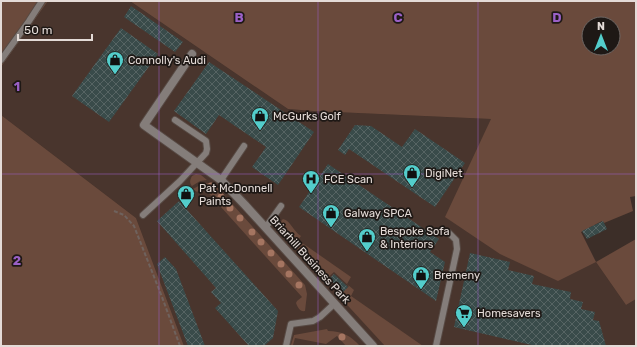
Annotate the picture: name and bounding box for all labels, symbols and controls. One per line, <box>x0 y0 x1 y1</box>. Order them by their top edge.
text: B <box>234 10 244 25</box>
text: C <box>393 10 403 25</box>
text: D <box>552 10 562 25</box>
scale bar <box>18 16 92 42</box>
north arrow <box>581 16 621 56</box>
text: N <box>597 20 605 33</box>
text: 50 m <box>24 23 52 37</box>
shop icon: Connolly's Audi <box>105 50 125 75</box>
place label: Connolly's Audi <box>128 54 206 67</box>
text: 1 <box>14 79 20 94</box>
shop icon: McGurks Golf <box>250 106 270 131</box>
place label: McGurks Golf <box>273 110 341 123</box>
shop icon: DigiNet <box>402 163 422 188</box>
place label: DigiNet <box>425 167 463 180</box>
hospital icon: FCE Scan <box>301 169 321 194</box>
place label: FCE Scan <box>324 173 373 186</box>
place label: Pat McDonnell Paints <box>199 182 273 208</box>
shop icon: Pat McDonnell Paints <box>176 184 196 209</box>
shop icon: Galway SPCA <box>321 203 341 228</box>
place label: Galway SPCA <box>344 207 412 220</box>
street label: Briarhill Business Park <box>267 213 353 307</box>
place label: Bespoke Sofa & Interiors <box>380 225 450 251</box>
shop icon: Bespoke Sofa & Interiors <box>357 227 377 252</box>
text: 2 <box>13 253 21 268</box>
shop icon: Bremeny <box>411 265 431 290</box>
place label: Bremeny <box>434 269 480 282</box>
supermarket icon: Homesavers <box>454 303 474 328</box>
place label: Homesavers <box>477 307 541 320</box>

